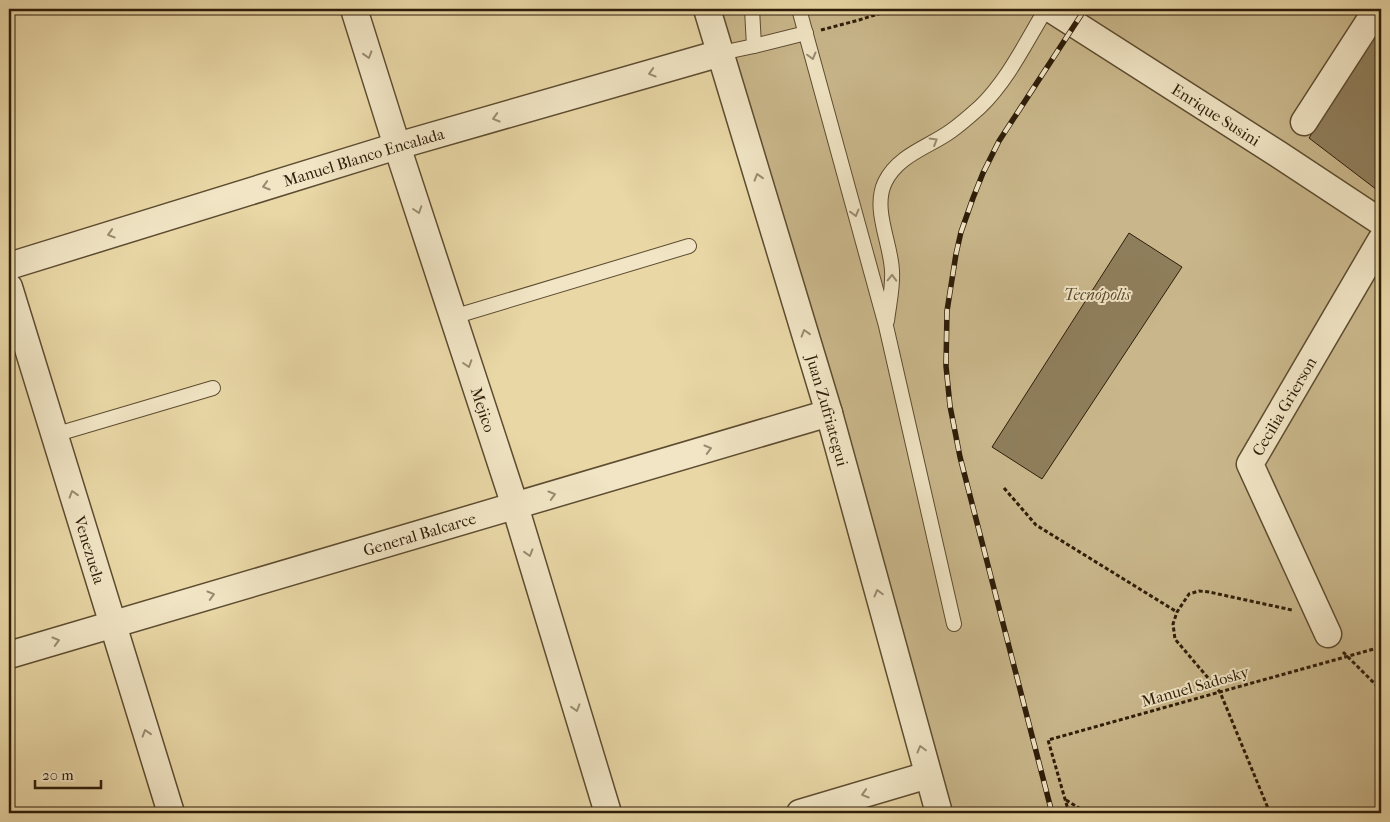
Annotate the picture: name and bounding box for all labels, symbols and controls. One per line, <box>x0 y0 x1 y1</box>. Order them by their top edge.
one-way arrow <box>362 51 372 59</box>
one-way arrow <box>806 51 817 60</box>
one-way arrow <box>648 67 657 78</box>
street label: Enrique Susini <box>1168 80 1264 150</box>
one-way arrow <box>492 112 501 122</box>
street label: Manuel Blanco Encalada <box>281 124 447 191</box>
one-way arrow <box>929 138 938 148</box>
one-way arrow <box>754 174 764 182</box>
one-way arrow <box>263 181 271 191</box>
one-way arrow <box>412 205 422 214</box>
one-way arrow <box>849 208 859 216</box>
one-way arrow <box>107 228 116 238</box>
one-way arrow <box>886 274 897 282</box>
park label: Tecnópolis <box>1064 285 1131 304</box>
one-way arrow <box>800 329 810 338</box>
street label: Juan Zufriategui <box>801 350 852 469</box>
street label: Cecilia Grierson <box>1248 353 1321 459</box>
one-way arrow <box>463 360 473 368</box>
street label: Mejico <box>467 385 499 435</box>
one-way arrow <box>703 445 711 455</box>
one-way arrow <box>68 490 78 499</box>
one-way arrow <box>547 491 556 501</box>
street label: General Balcarce <box>361 509 478 560</box>
street label: Venezuela <box>70 513 109 587</box>
one-way arrow <box>523 548 533 556</box>
one-way arrow <box>873 588 884 597</box>
one-way arrow <box>207 591 215 601</box>
one-way arrow <box>51 637 59 647</box>
street label: Manuel Sadosky <box>1139 662 1252 711</box>
one-way arrow <box>570 704 580 712</box>
one-way arrow <box>142 730 152 738</box>
one-way arrow <box>917 746 927 754</box>
scale bar <box>35 757 101 789</box>
text: 20 m <box>42 766 74 784</box>
one-way arrow <box>861 788 869 798</box>

